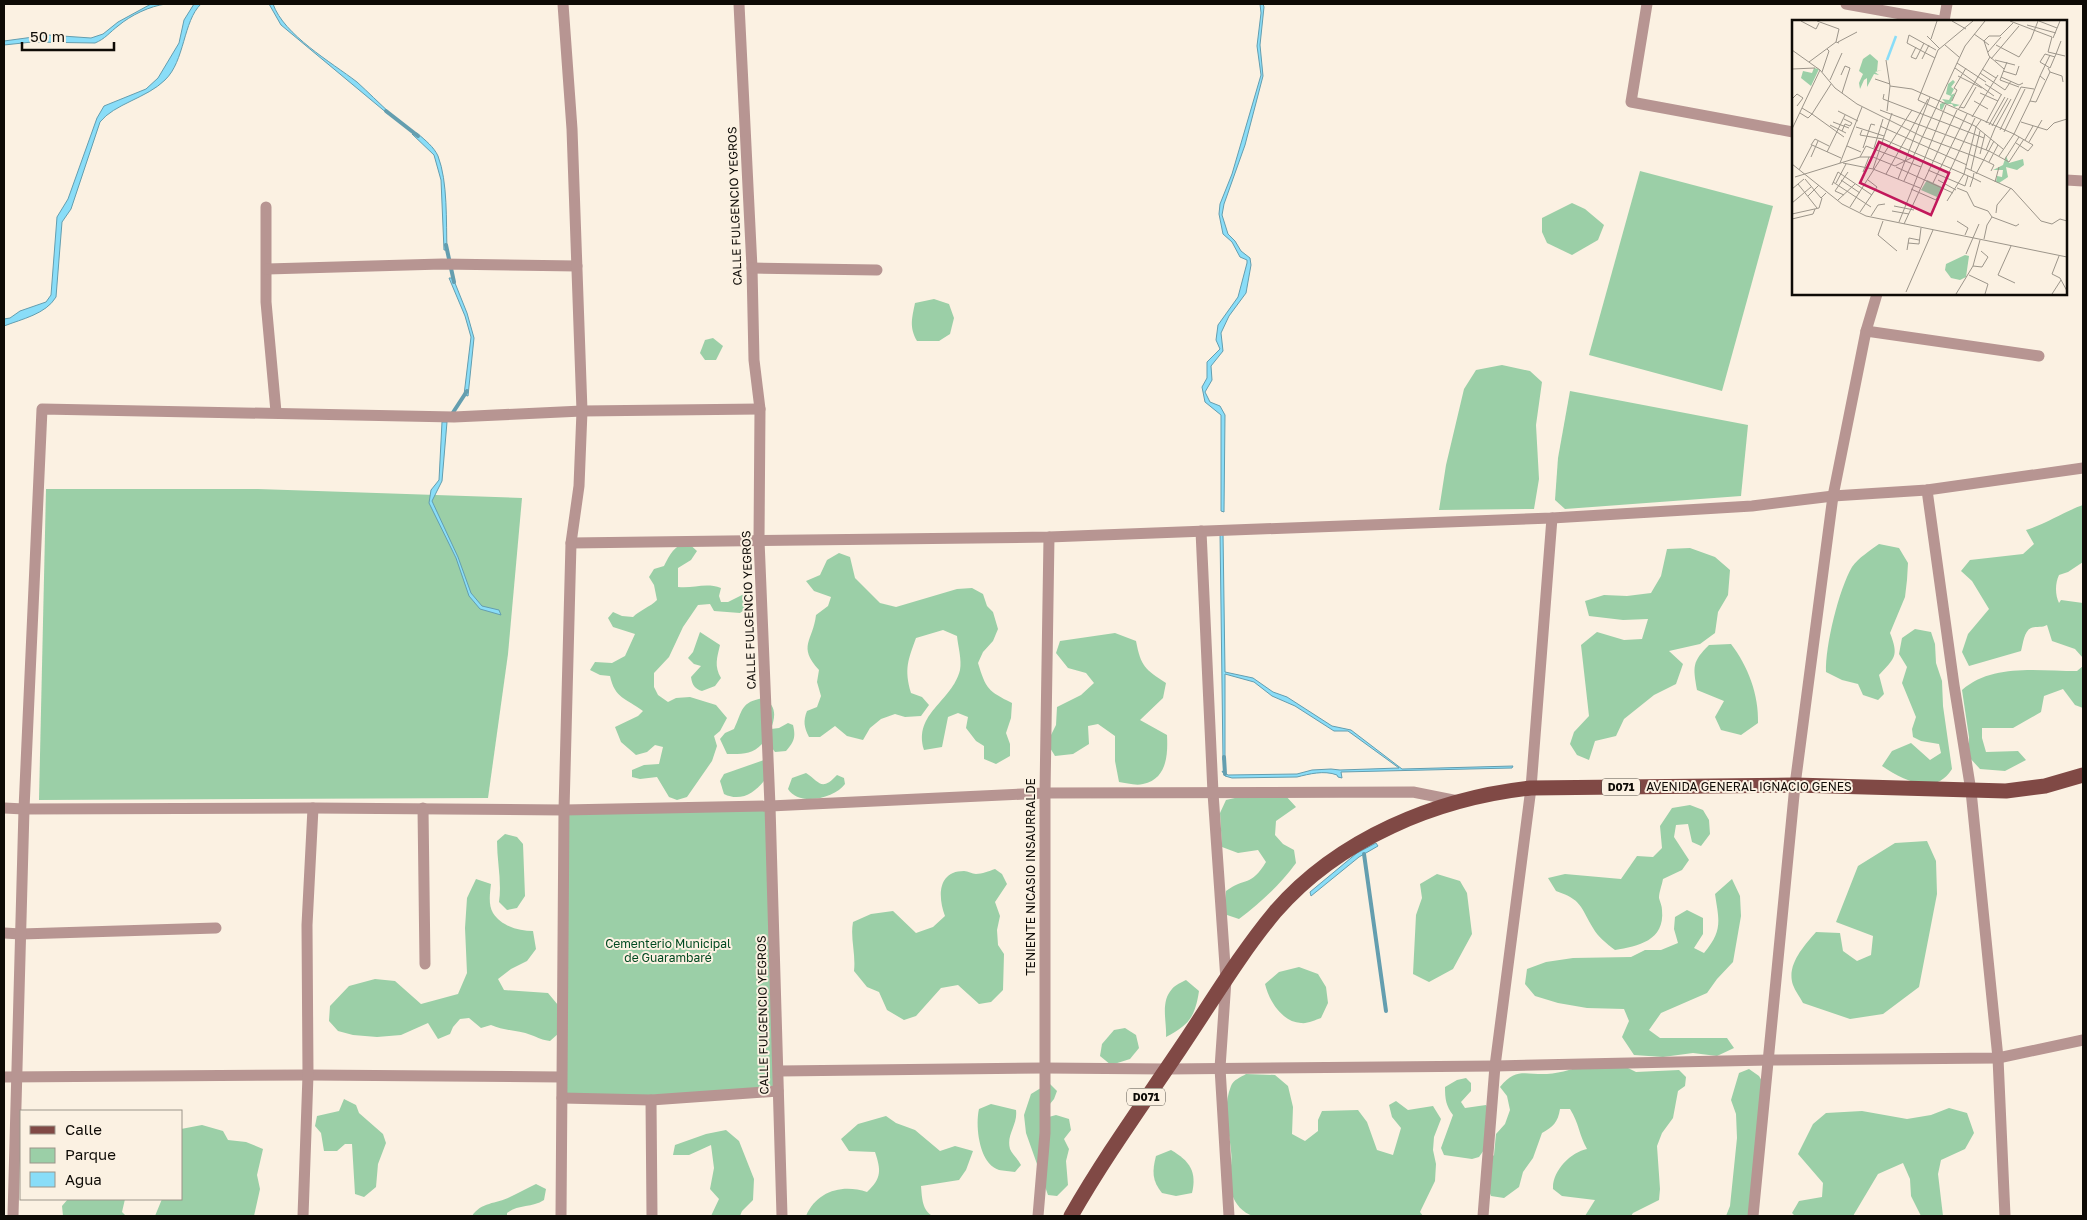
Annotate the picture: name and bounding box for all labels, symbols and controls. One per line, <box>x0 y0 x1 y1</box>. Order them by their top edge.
scale bar <box>22 20 115 52</box>
inset map <box>1792 20 2067 295</box>
text: 50 m <box>30 27 65 45</box>
street label: CALLE FULGENCIO YEGROS <box>724 126 745 286</box>
street label: CALLE FULGENCIO YEGROS <box>738 530 759 690</box>
street label: TENIENTE NICASIO INSAURRALDE <box>1023 778 1038 976</box>
road number: D071 <box>1602 779 1640 796</box>
street label: AVENIDA GENERAL IGNACIO GENES <box>1646 779 1852 794</box>
street label: CALLE FULGENCIO YEGROS <box>754 935 771 1095</box>
park label: Cementerio Municipal de Guarambaré <box>605 936 731 965</box>
road number: D071 <box>1127 1088 1165 1106</box>
legend <box>20 1110 182 1200</box>
text: Calle <box>65 1120 102 1138</box>
text: Parque <box>65 1145 116 1163</box>
text: Agua <box>65 1170 102 1188</box>

